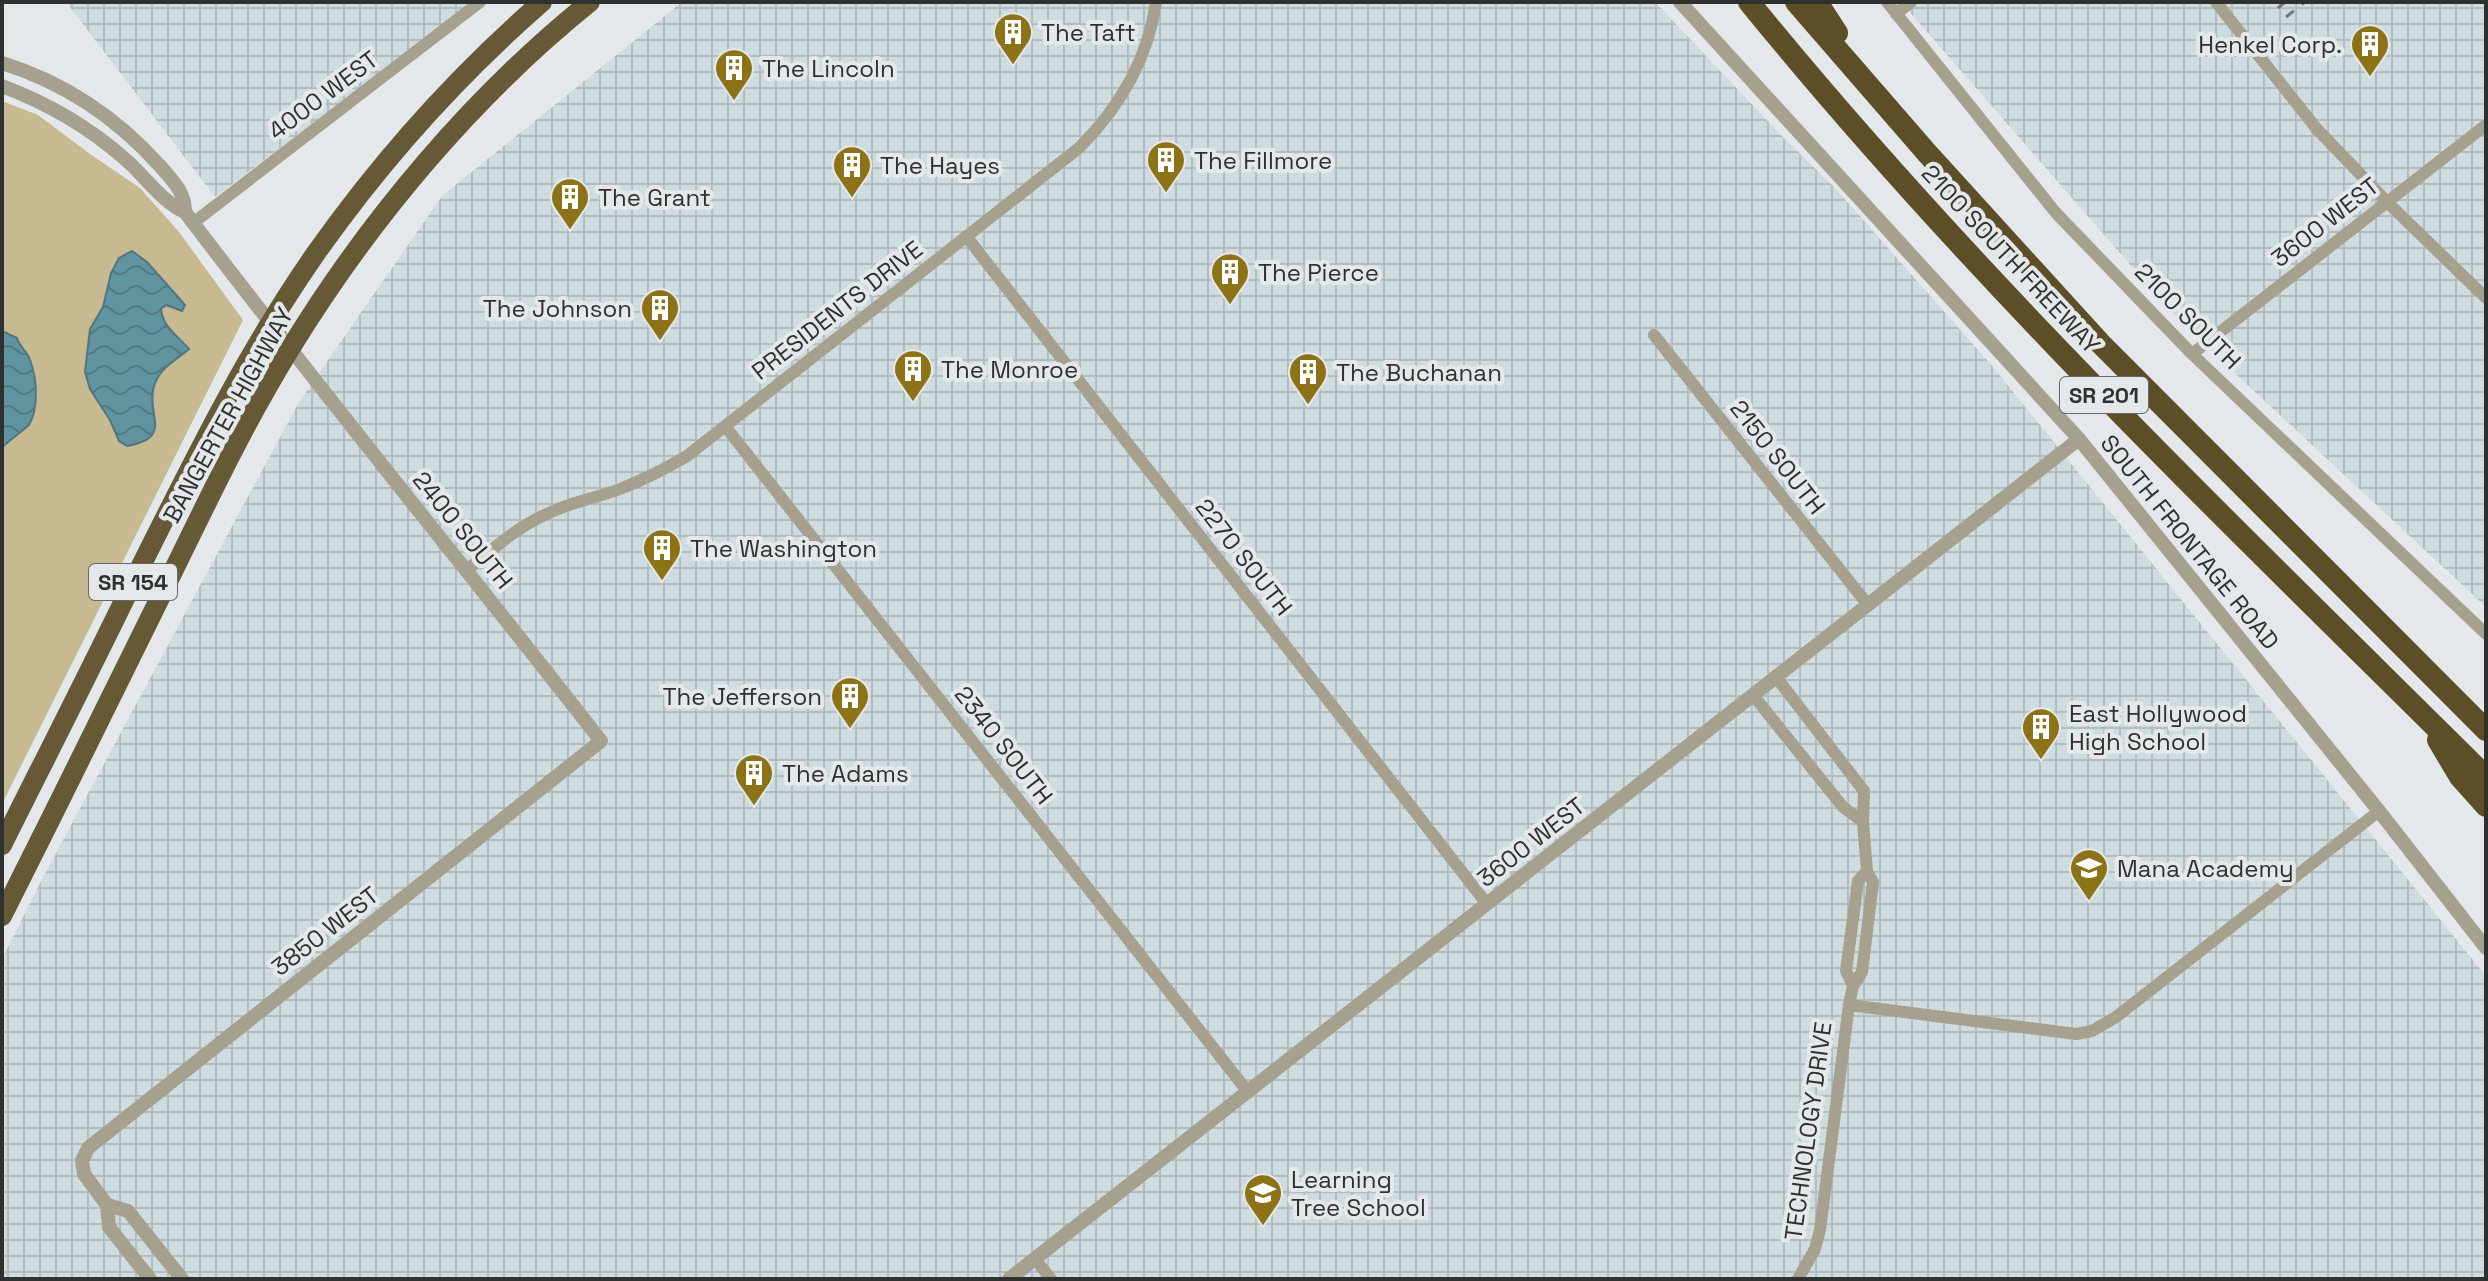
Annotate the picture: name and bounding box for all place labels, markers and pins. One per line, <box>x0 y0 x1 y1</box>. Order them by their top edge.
building icon: The Taft <box>992 11 1034 66</box>
place label: The Taft <box>1041 17 1136 48</box>
building icon: Henkel Corp. <box>2349 23 2391 78</box>
place label: Henkel Corp. <box>2198 29 2342 60</box>
building icon: The Lincoln <box>713 47 755 102</box>
place label: The Lincoln <box>762 53 895 84</box>
building icon: The Fillmore <box>1145 139 1187 194</box>
building icon: The Hayes <box>831 144 873 199</box>
place label: The Fillmore <box>1194 145 1332 176</box>
place label: The Hayes <box>880 150 1000 181</box>
building icon: The Grant <box>549 176 591 231</box>
place label: The Grant <box>598 182 711 213</box>
building icon: The Pierce <box>1209 251 1251 306</box>
place label: The Pierce <box>1258 257 1379 288</box>
building icon: The Johnson <box>639 287 681 342</box>
place label: The Johnson <box>483 293 632 324</box>
building icon: The Monroe <box>892 348 934 403</box>
building icon: The Buchanan <box>1287 351 1329 406</box>
place label: The Monroe <box>941 354 1078 385</box>
place label: The Buchanan <box>1336 357 1502 388</box>
building icon: The Washington <box>641 527 683 582</box>
place label: The Washington <box>690 533 877 564</box>
building icon: The Jefferson <box>829 675 871 730</box>
place label: The Jefferson <box>662 681 822 712</box>
place label: East Hollywood High School <box>2069 698 2247 757</box>
building icon: East Hollywood High School <box>2020 706 2062 761</box>
building icon: The Adams <box>733 752 775 807</box>
place label: The Adams <box>782 758 909 789</box>
school or university icon: Mana Academy <box>2068 847 2110 902</box>
place label: Mana Academy <box>2117 853 2294 884</box>
place label: Learning Tree School <box>1291 1164 1426 1223</box>
school or university icon: Learning Tree School <box>1242 1172 1284 1227</box>

